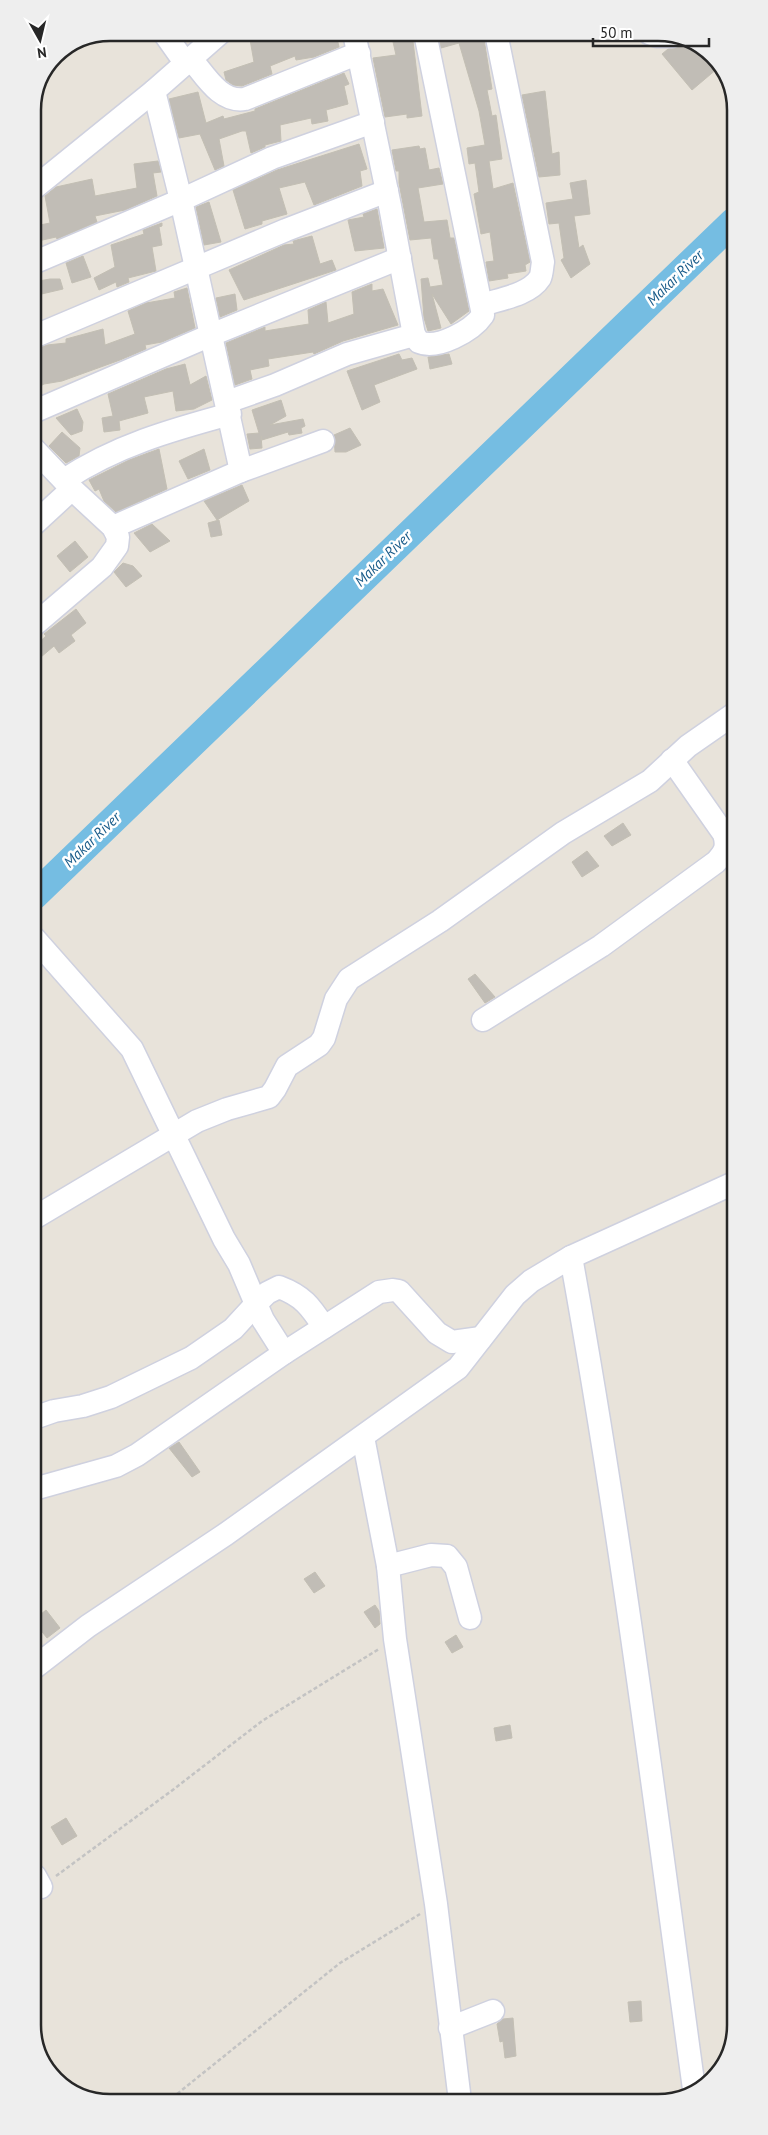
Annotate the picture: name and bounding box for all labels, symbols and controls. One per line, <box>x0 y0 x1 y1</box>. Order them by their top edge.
north arrow <box>15 15 65 65</box>
scale bar <box>593 15 709 47</box>
text: 50 m <box>600 23 633 42</box>
text: N <box>36 43 48 62</box>
water label: Makar River <box>642 245 708 309</box>
water label: Makar River <box>350 526 416 590</box>
water label: Makar River <box>59 807 125 871</box>

